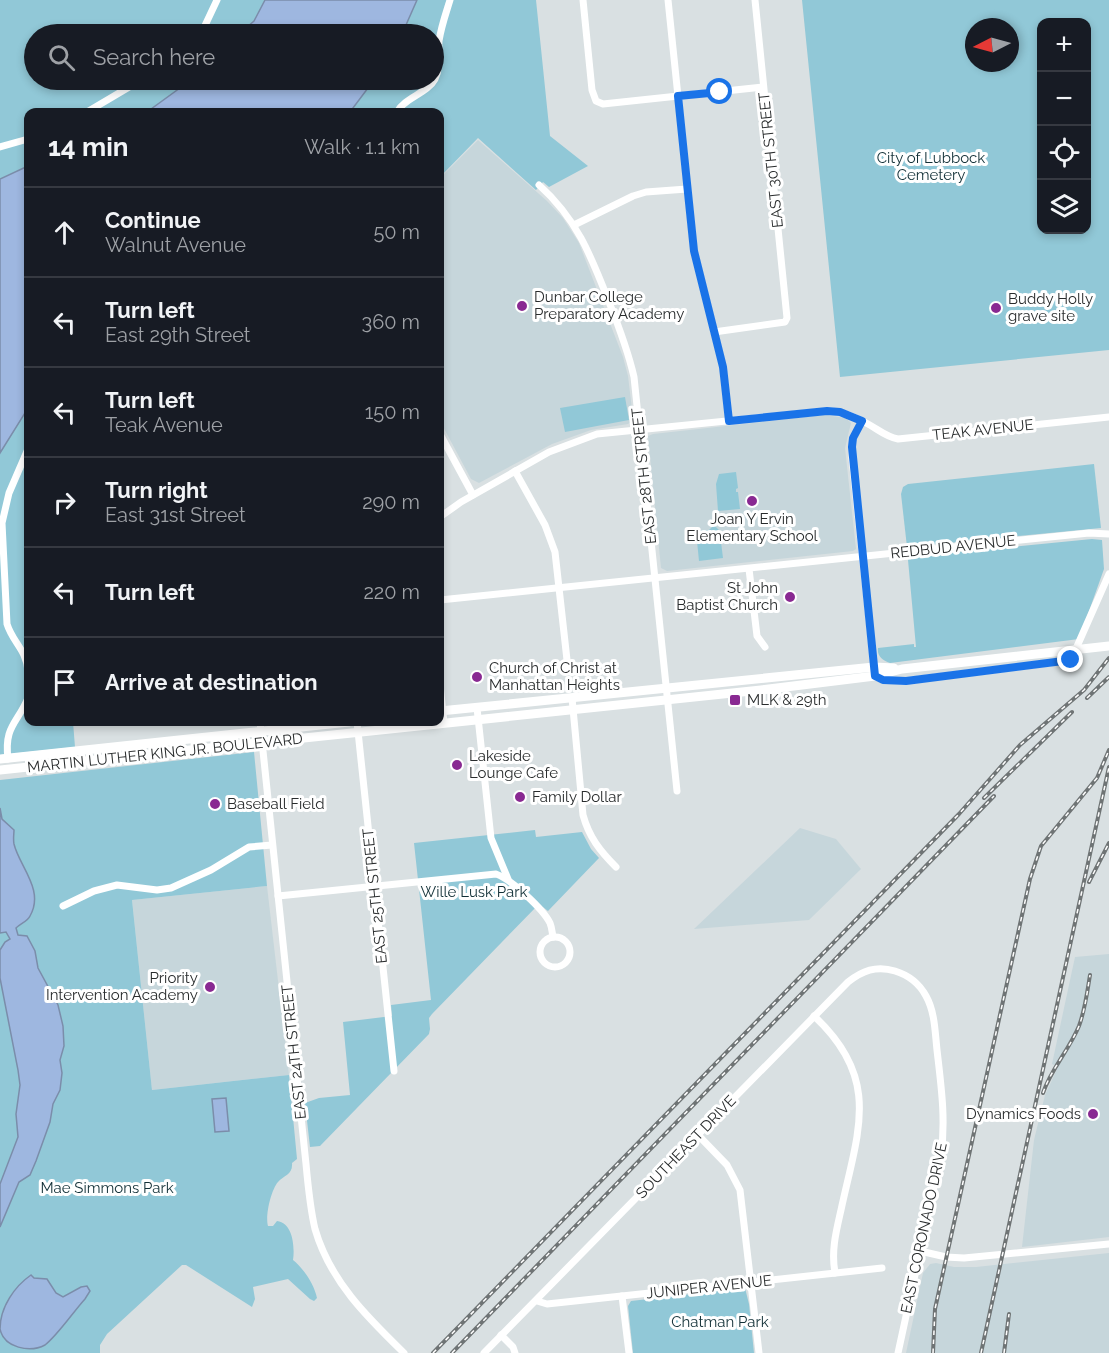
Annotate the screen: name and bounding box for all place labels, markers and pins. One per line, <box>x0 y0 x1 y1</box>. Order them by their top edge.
place label: Dunbar College Preparatory Academy <box>534 288 684 323</box>
place label: Buddy Holly grave site <box>1008 290 1093 325</box>
marker: Dunbar College Preparatory Academy <box>515 299 529 313</box>
marker: Buddy Holly grave site <box>989 301 1003 315</box>
marker: Joan Y Ervin Elementary School <box>745 494 759 508</box>
place label: Joan Y Ervin Elementary School <box>686 510 819 545</box>
place label: St John Baptist Church <box>676 579 778 614</box>
marker: St John Baptist Church <box>783 590 797 604</box>
place label: Church of Christ at Manhattan Heights <box>489 659 620 694</box>
marker: Church of Christ at Manhattan Heights <box>470 670 484 684</box>
place label: MLK & 29th <box>747 691 826 709</box>
marker: MLK & 29th <box>728 693 742 707</box>
place label: Lakeside Lounge Cafe <box>469 747 558 782</box>
marker: Lakeside Lounge Cafe <box>450 758 464 772</box>
place label: Family Dollar <box>532 788 622 806</box>
marker: Family Dollar <box>513 790 527 804</box>
place label: Baseball Field <box>227 795 325 813</box>
marker: Baseball Field <box>208 797 222 811</box>
place label: Priority Intervention Academy <box>46 969 198 1004</box>
marker: Priority Intervention Academy <box>203 980 217 994</box>
place label: Dynamics Foods <box>966 1105 1081 1123</box>
marker: Dynamics Foods <box>1086 1107 1100 1121</box>

